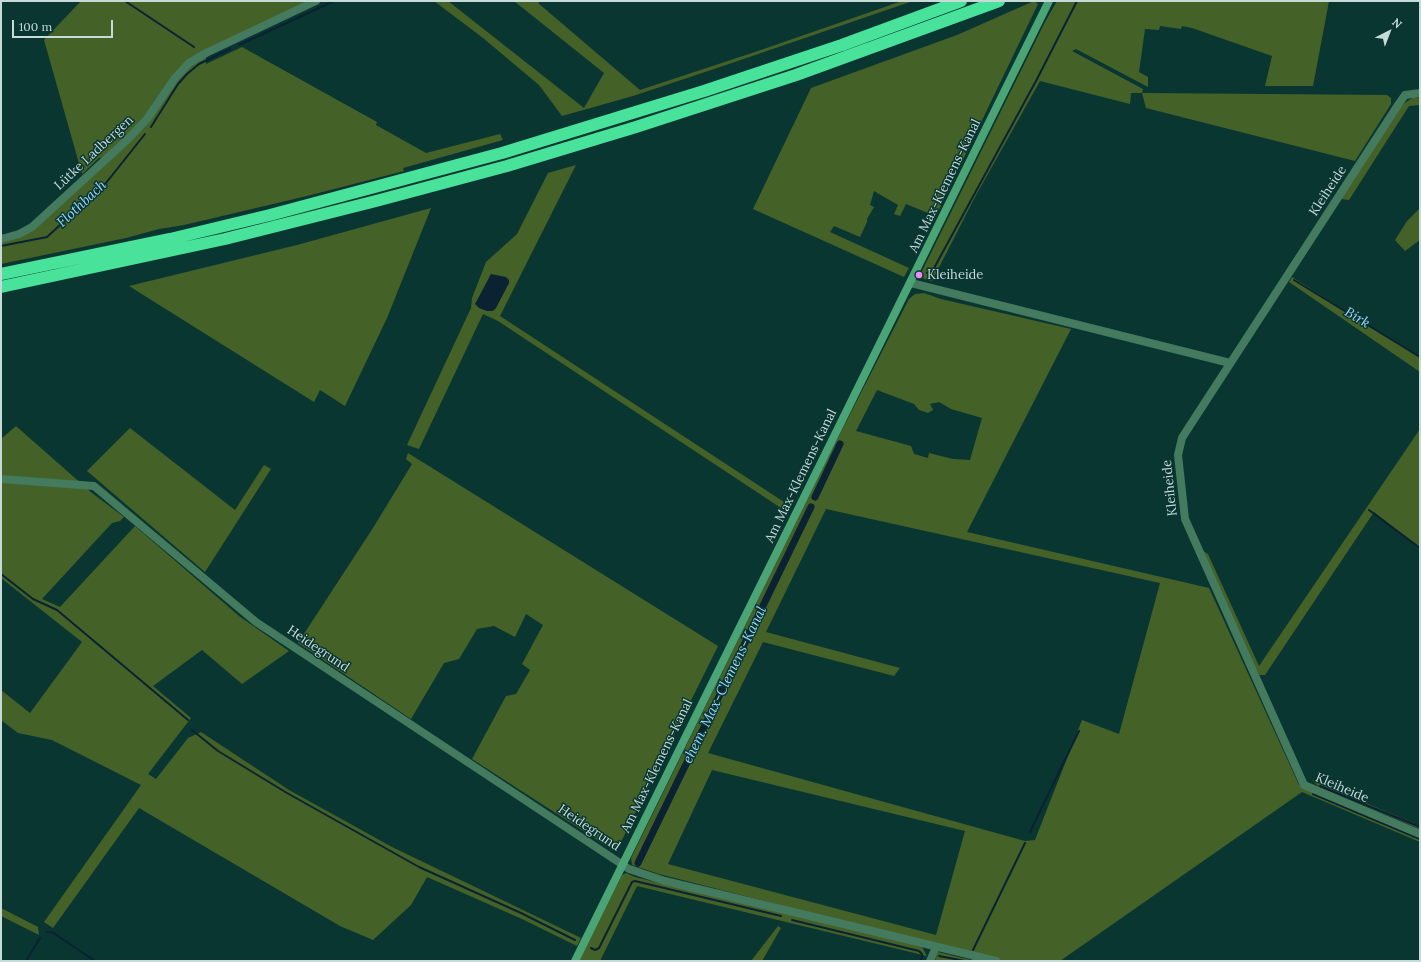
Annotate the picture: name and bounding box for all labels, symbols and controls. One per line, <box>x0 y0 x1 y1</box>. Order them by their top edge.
scale bar <box>14 12 115 38</box>
north arrow <box>1369 12 1409 52</box>
text: N <box>1389 15 1405 31</box>
text: 100 m <box>19 19 52 34</box>
street label: Lütke Ladbergen <box>51 112 137 194</box>
street label: Am Max-Klemens-Kanal <box>906 117 984 255</box>
street label: Kleiheide <box>1306 163 1350 219</box>
water label: Flothbach <box>54 177 110 231</box>
place label: Kleiheide <box>927 267 983 283</box>
marker: Kleiheide <box>914 270 924 280</box>
water label: Birk <box>1341 304 1373 332</box>
street label: Am Max-Klemens-Kanal <box>762 407 840 545</box>
street label: Kleiheide <box>1159 459 1181 517</box>
water label: ehem. Max-Clemens-Kanal <box>680 604 770 766</box>
street label: Heidegrund <box>284 623 352 675</box>
street label: Am Max-Klemens-Kanal <box>618 697 696 835</box>
street label: Kleiheide <box>1313 770 1371 806</box>
street label: Heidegrund <box>555 802 623 854</box>

